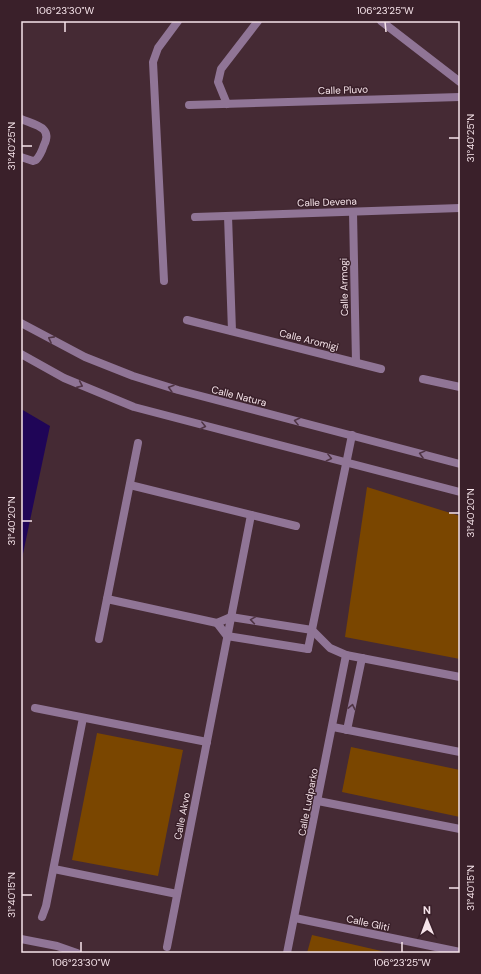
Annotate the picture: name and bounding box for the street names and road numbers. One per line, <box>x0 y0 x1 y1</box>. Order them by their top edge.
street label: Calle Pluvo <box>318 83 368 97</box>
street label: Calle Devena <box>297 194 357 210</box>
street label: Calle Armogi <box>337 258 351 316</box>
street label: Calle Aromigi <box>278 326 340 354</box>
street label: Calle Natura <box>210 383 268 409</box>
street label: Calle Ludparko <box>295 767 321 837</box>
street label: Calle Akvo <box>171 791 193 841</box>
street label: Calle Gliti <box>345 912 391 934</box>

